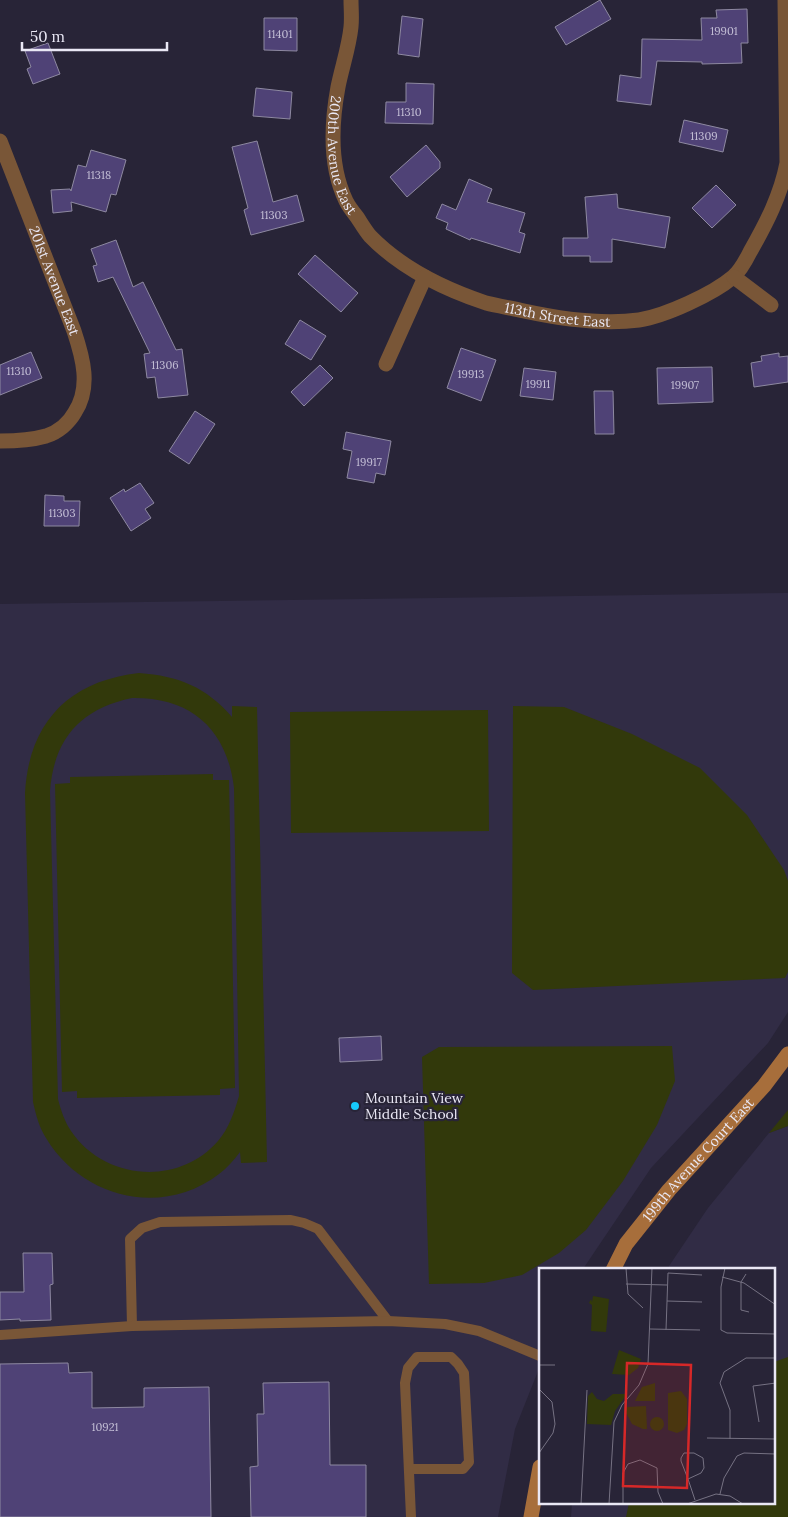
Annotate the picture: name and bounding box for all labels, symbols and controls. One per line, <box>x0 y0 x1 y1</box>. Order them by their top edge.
scale bar <box>22 20 168 52</box>
house number: 19901 <box>710 24 738 38</box>
text: 50 m <box>30 27 65 46</box>
house number: 11401 <box>268 27 292 41</box>
street label: 200th Avenue East <box>324 94 361 219</box>
house number: 11310 <box>397 105 422 119</box>
house number: 11309 <box>690 129 718 143</box>
house number: 11318 <box>87 168 111 182</box>
house number: 11303 <box>260 208 288 222</box>
street label: 201st Avenue East <box>25 223 84 338</box>
street label: 113th Street East <box>503 298 611 331</box>
house number: 11306 <box>151 358 179 372</box>
house number: 11310 <box>7 364 32 378</box>
house number: 19913 <box>458 367 484 381</box>
house number: 19911 <box>526 377 550 391</box>
house number: 19907 <box>671 378 699 392</box>
house number: 19917 <box>356 455 382 469</box>
house number: 11303 <box>48 506 76 520</box>
place label: Mountain View Middle School <box>365 1089 464 1123</box>
street label: 199th Avenue Court East <box>638 1094 758 1225</box>
marker: Mountain View Middle School <box>349 1100 361 1112</box>
inset map <box>539 1268 776 1504</box>
house number: 10921 <box>91 1420 119 1434</box>

